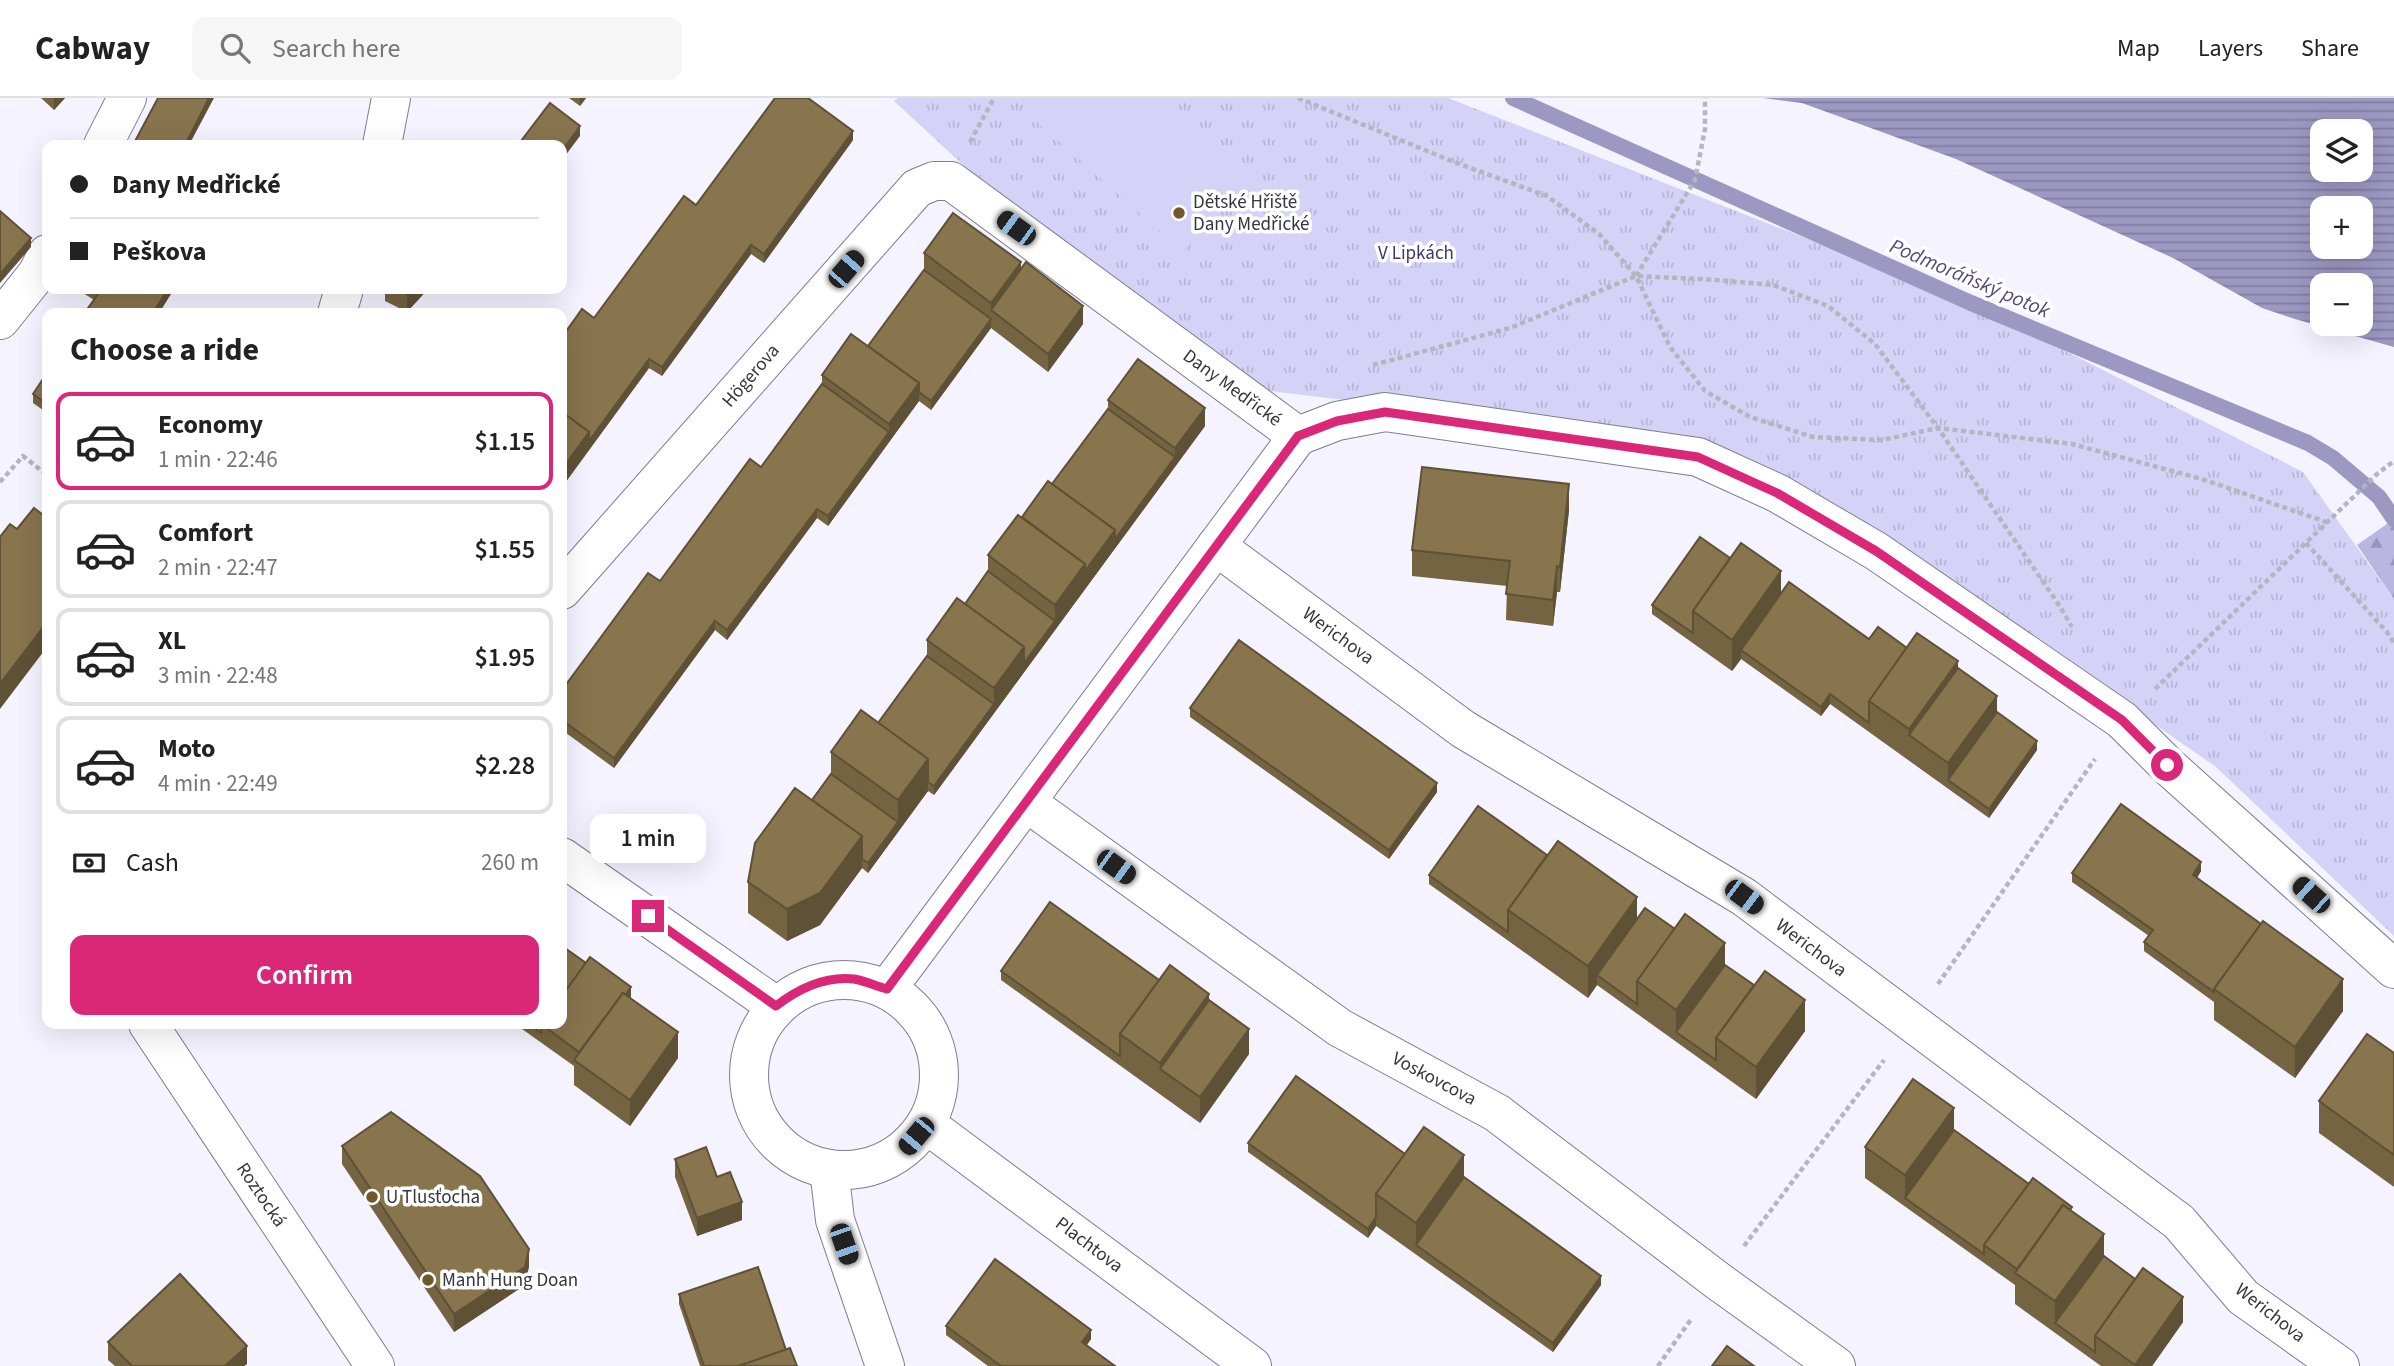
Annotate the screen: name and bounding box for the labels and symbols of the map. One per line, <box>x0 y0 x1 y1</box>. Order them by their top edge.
place label: Dětské Hřiště Dany Medřické <box>1193 189 1310 238</box>
marker: Dětské Hřiště Dany Medřické <box>1171 205 1187 221</box>
car <box>993 207 1040 249</box>
water label: Podmoráňský potok <box>1885 231 2056 326</box>
park label: V Lipkách <box>1378 240 1454 267</box>
car <box>825 246 868 292</box>
street label: Högerova <box>716 338 786 414</box>
street label: Dany Medřické <box>1177 343 1287 433</box>
street label: Werichova <box>1297 601 1379 671</box>
route start <box>2151 749 2183 781</box>
callout: 1 min <box>590 814 706 864</box>
car <box>1093 846 1140 888</box>
car <box>2289 873 2334 917</box>
car <box>1721 876 1768 918</box>
route end <box>632 900 664 932</box>
street label: Werichova <box>1770 912 1852 984</box>
street label: Voskovcova <box>1387 1045 1481 1113</box>
car <box>895 1113 938 1159</box>
street label: Roztocká <box>229 1157 293 1233</box>
place label: U Tlusťocha <box>386 1184 480 1211</box>
marker: U Tlusťocha <box>364 1189 380 1205</box>
street label: Plachtova <box>1049 1211 1129 1279</box>
car <box>828 1221 861 1267</box>
place label: Manh Hung Doan <box>442 1267 578 1294</box>
marker: Manh Hung Doan <box>420 1272 436 1288</box>
street label: Werichova <box>2229 1277 2311 1349</box>

